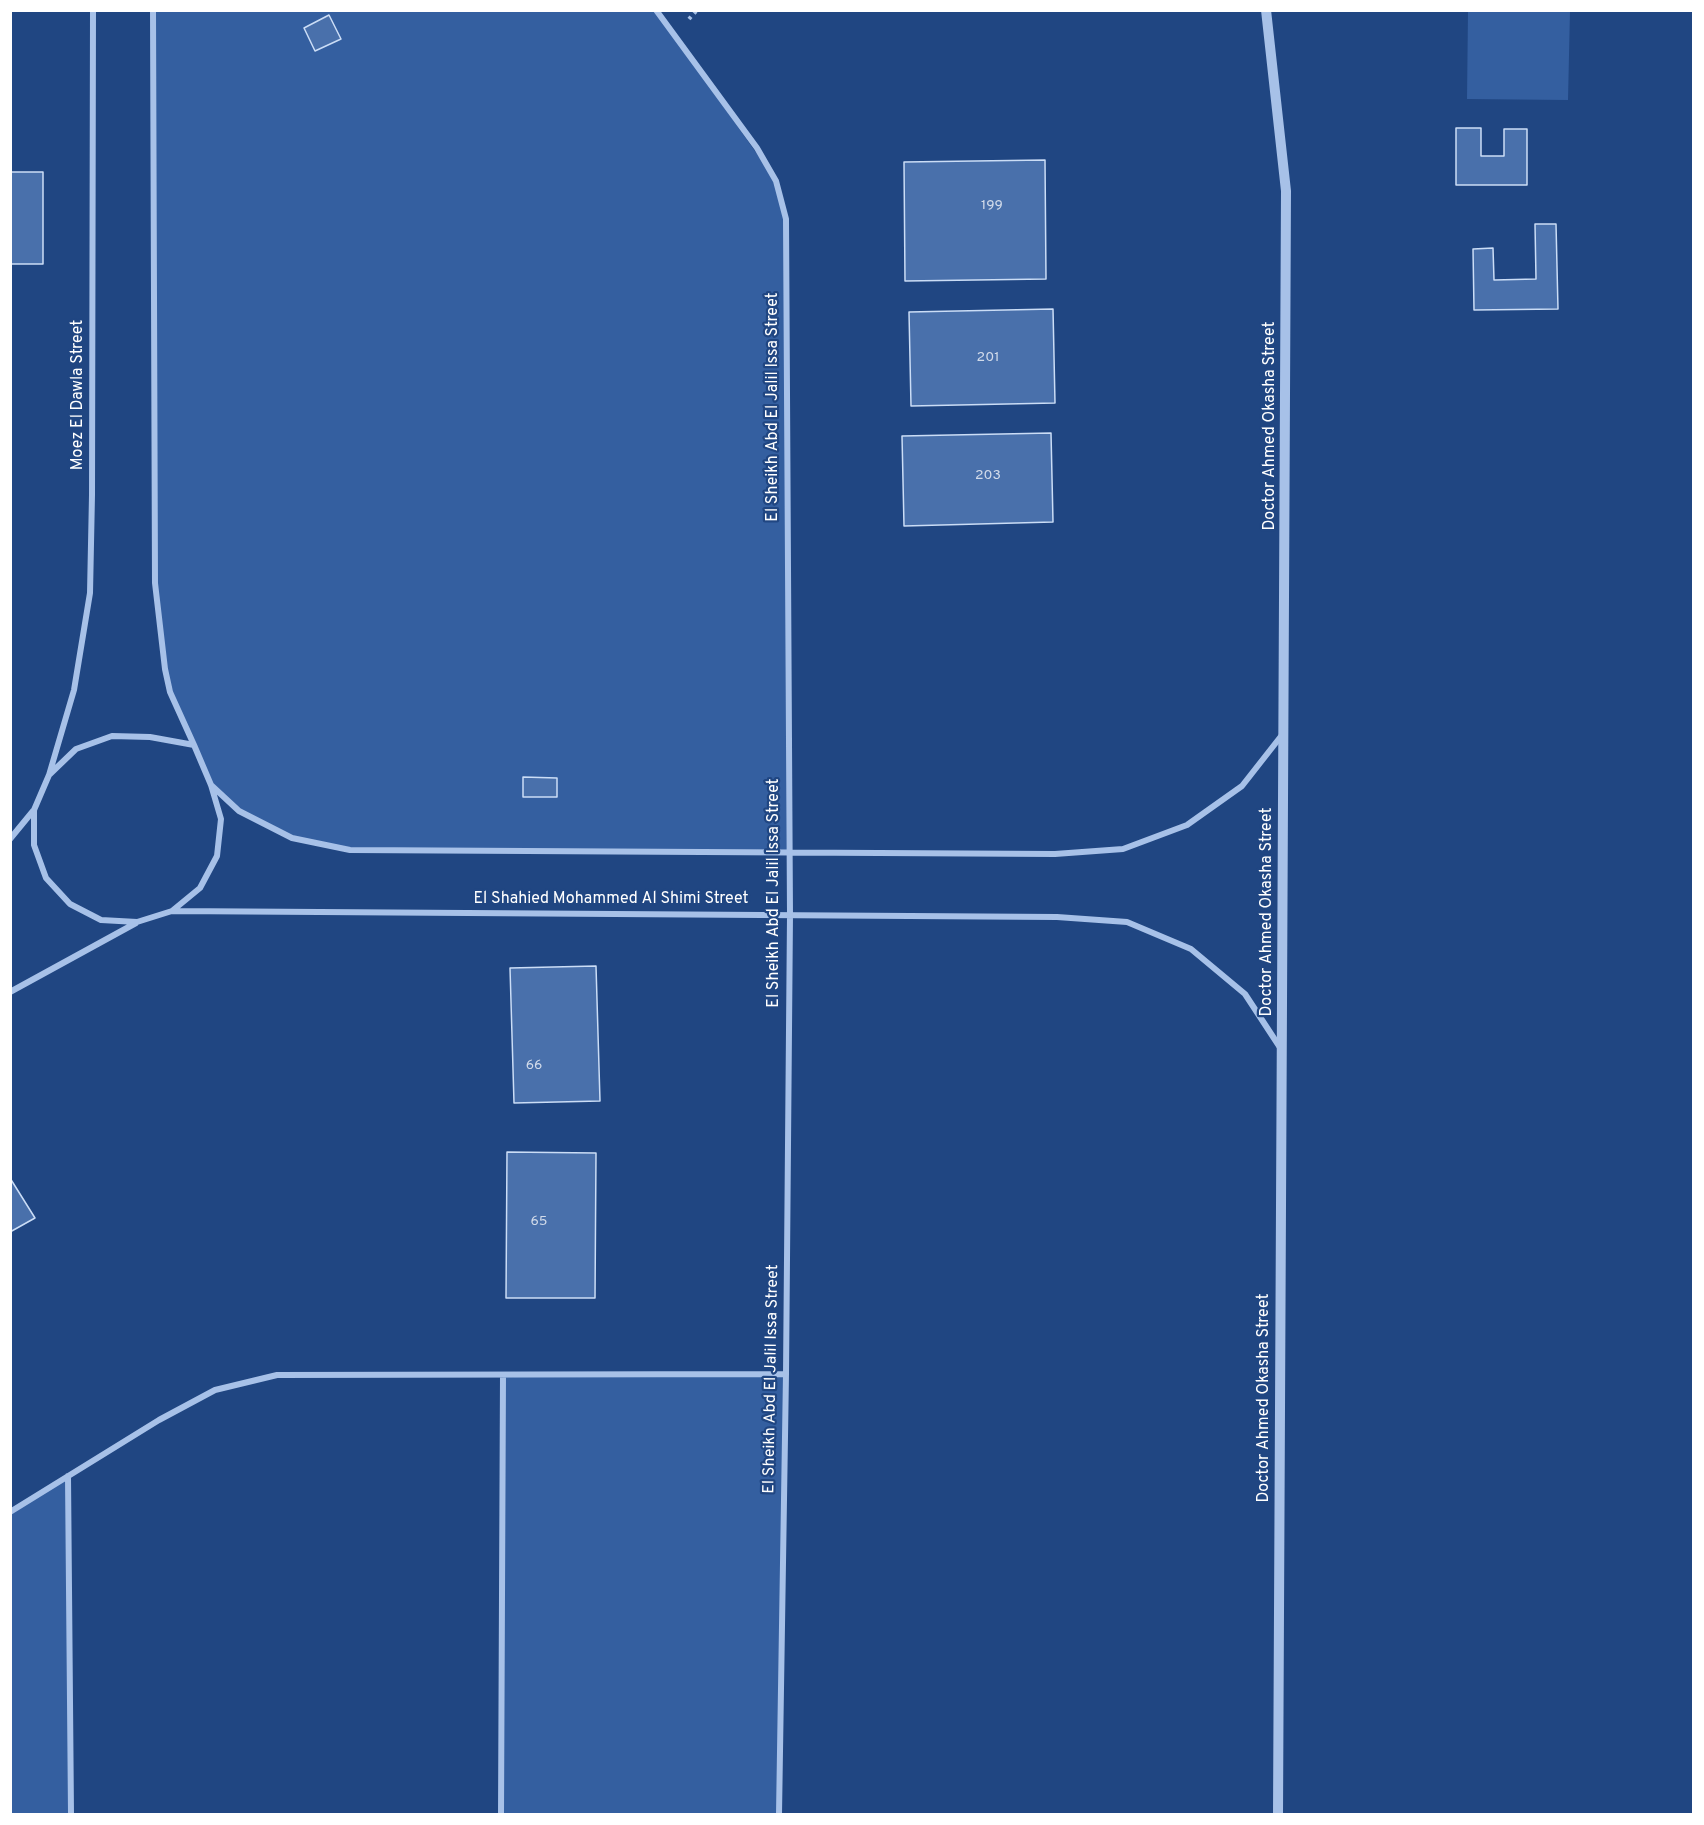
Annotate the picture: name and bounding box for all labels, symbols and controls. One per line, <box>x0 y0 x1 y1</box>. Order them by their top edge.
house number: 199 <box>981 198 1003 214</box>
street label: El Sheikh Abd El Jalil Issa Street <box>764 292 784 522</box>
street label: Moez El Dawla Street <box>69 320 89 470</box>
street label: Doctor Ahmed Okasha Street <box>1261 321 1281 531</box>
house number: 201 <box>977 350 999 366</box>
house number: 203 <box>975 468 1001 484</box>
street label: El Sheikh Abd El Jalil Issa Street <box>765 778 785 1008</box>
street label: Doctor Ahmed Okasha Street <box>1258 807 1278 1017</box>
street label: El Shahied Mohammed Al Shimi Street <box>474 890 748 910</box>
house number: 66 <box>526 1058 542 1074</box>
house number: 65 <box>530 1214 548 1230</box>
street label: El Sheikh Abd El Jalil Issa Street <box>760 1264 784 1494</box>
street label: Doctor Ahmed Okasha Street <box>1255 1293 1275 1503</box>

